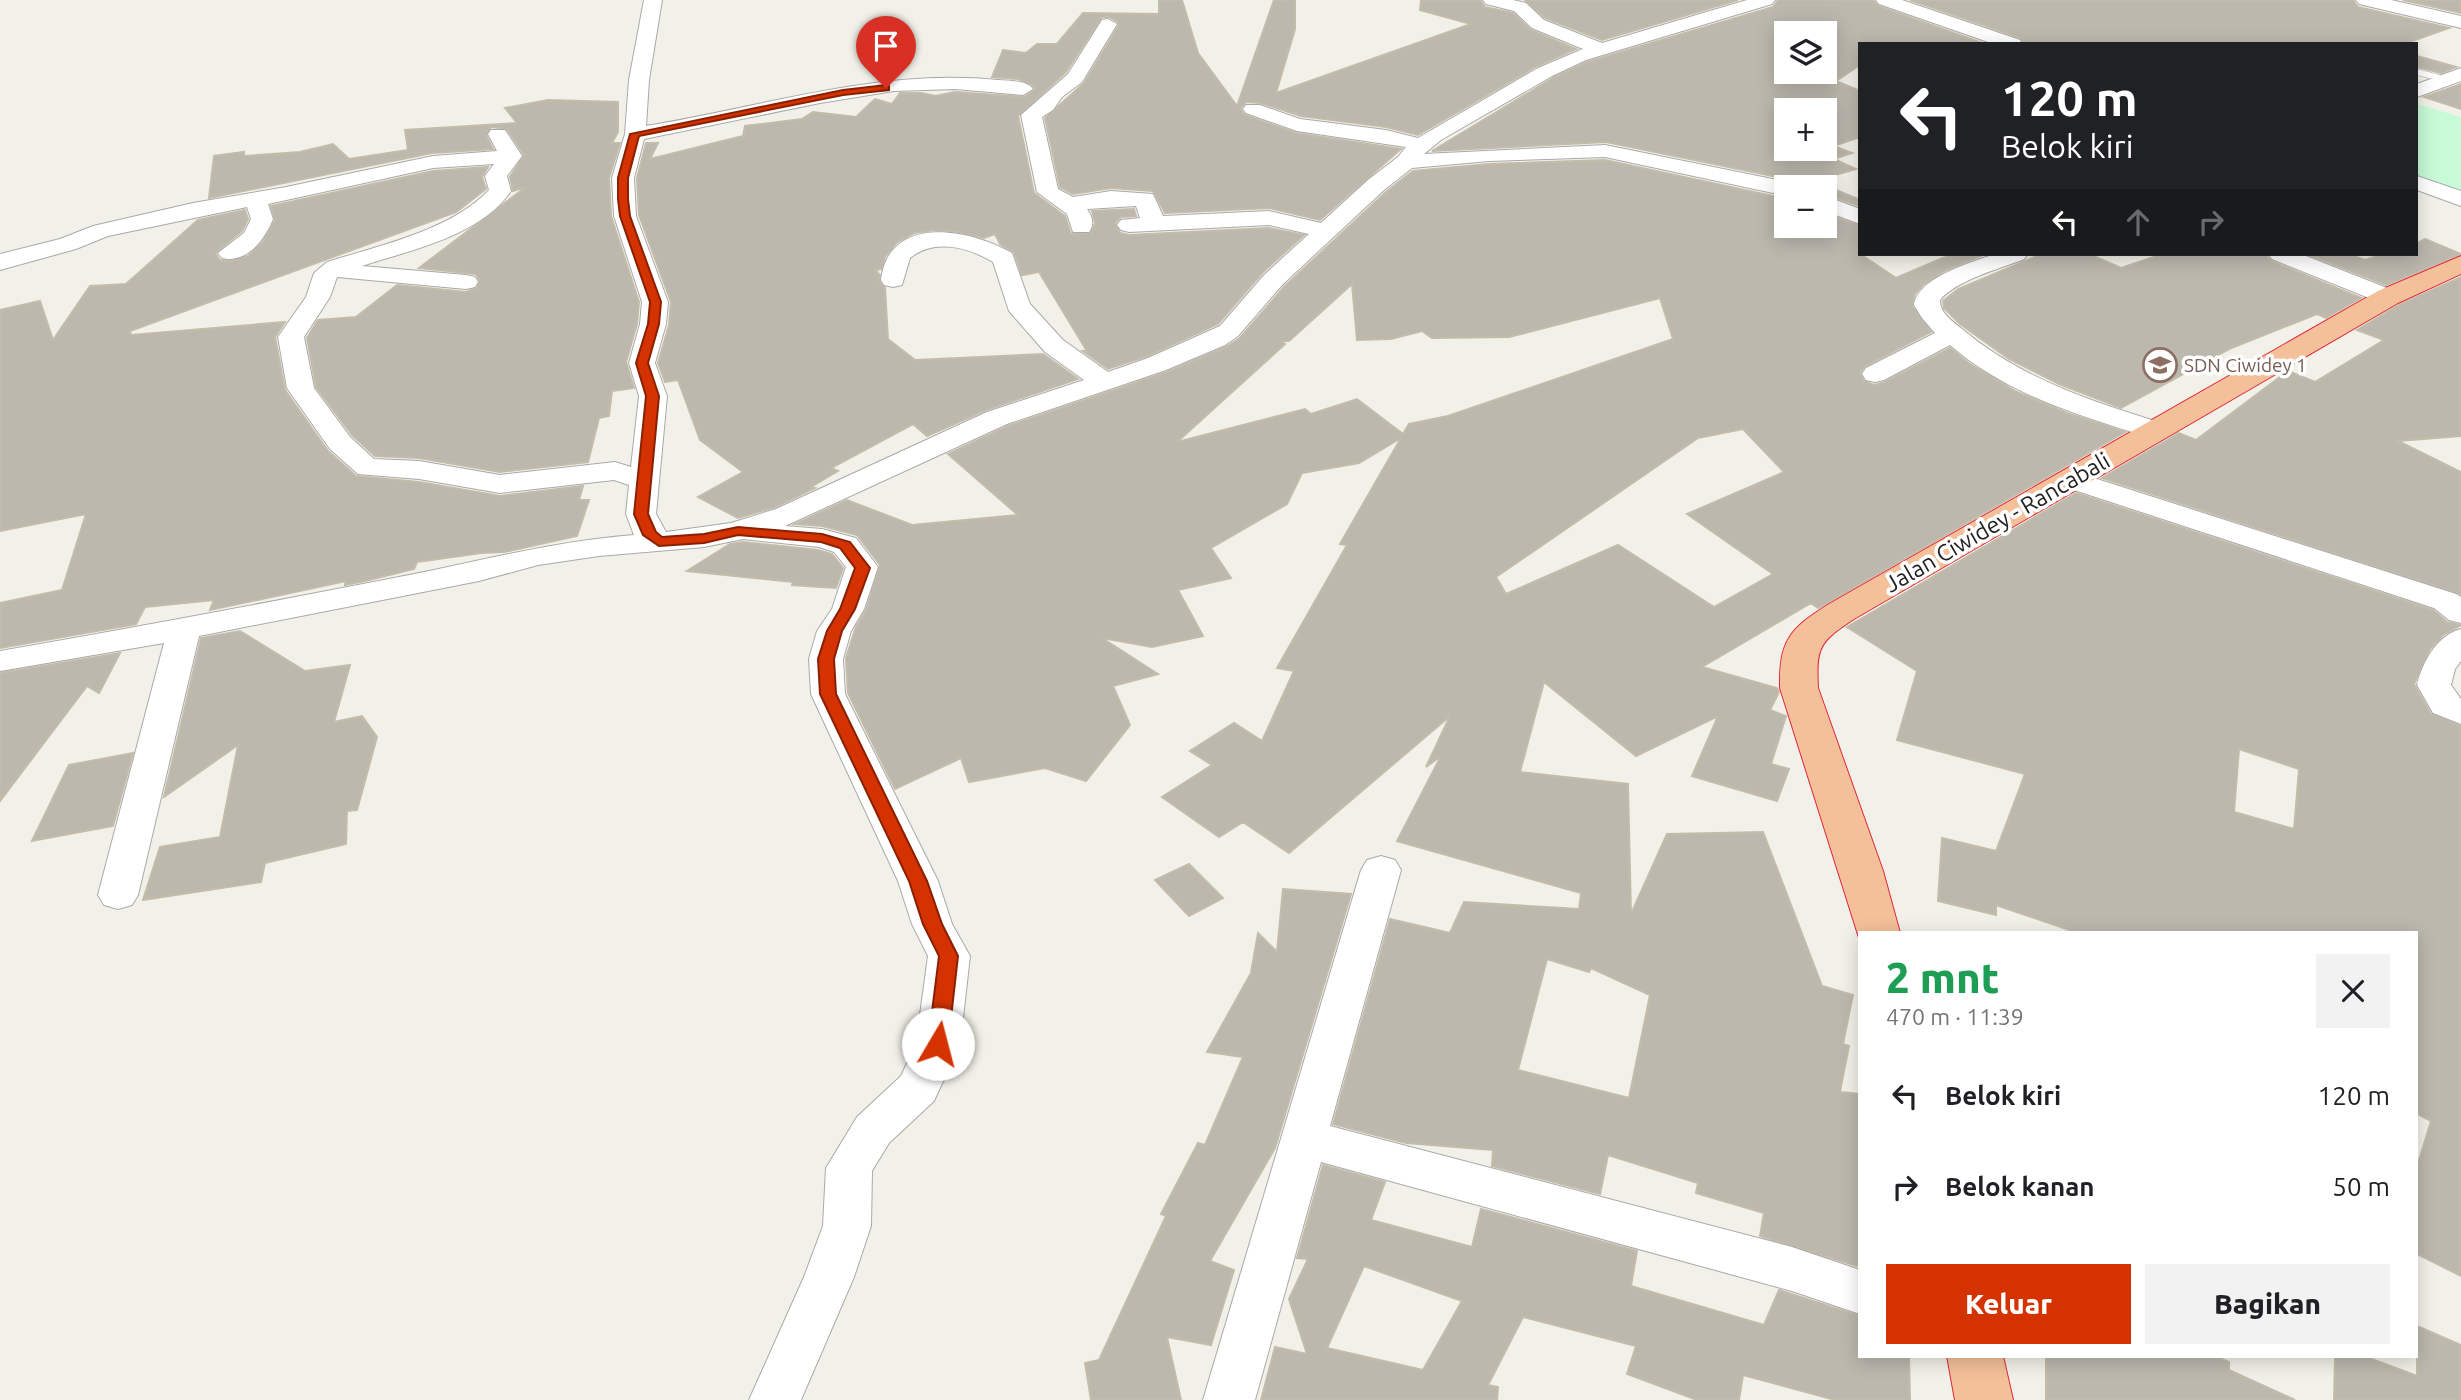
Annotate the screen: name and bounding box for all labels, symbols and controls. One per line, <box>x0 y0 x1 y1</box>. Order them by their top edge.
pin <box>856 16 916 88</box>
map controls <box>1774 21 1837 238</box>
button: layers <box>1774 21 1837 84</box>
icon: arrive <box>867 27 905 65</box>
icon: left <box>1886 70 1977 161</box>
text: 120 m <box>2001 70 2138 125</box>
button: + <box>1774 98 1837 161</box>
text: Belok kiri <box>2001 128 2133 164</box>
button: − <box>1774 175 1837 238</box>
icon: left <box>2046 203 2084 241</box>
icon: ahead <box>2119 203 2157 241</box>
icon: right <box>2192 203 2230 241</box>
school or university icon: SDN Ciwidey 1 <box>2141 346 2179 384</box>
place label: SDN Ciwidey 1 <box>2184 354 2307 376</box>
street label: Jalan Ciwidey - Rancabali <box>1880 447 2114 597</box>
text: 2 mnt <box>1886 954 1999 1001</box>
button: close <box>2316 954 2390 1028</box>
text: 470 m · 11:39 <box>1886 1004 2024 1029</box>
position arrow <box>901 1007 975 1081</box>
icon: left <box>1886 1077 1924 1115</box>
text: Belok kiri <box>1945 1081 2061 1110</box>
text: 120 m <box>2318 1081 2390 1110</box>
icon: right <box>1886 1168 1924 1206</box>
text: Belok kanan <box>1945 1172 2095 1201</box>
text: 50 m <box>2332 1172 2390 1201</box>
button: Keluar <box>1886 1264 2131 1344</box>
button: Bagikan <box>2145 1264 2390 1344</box>

